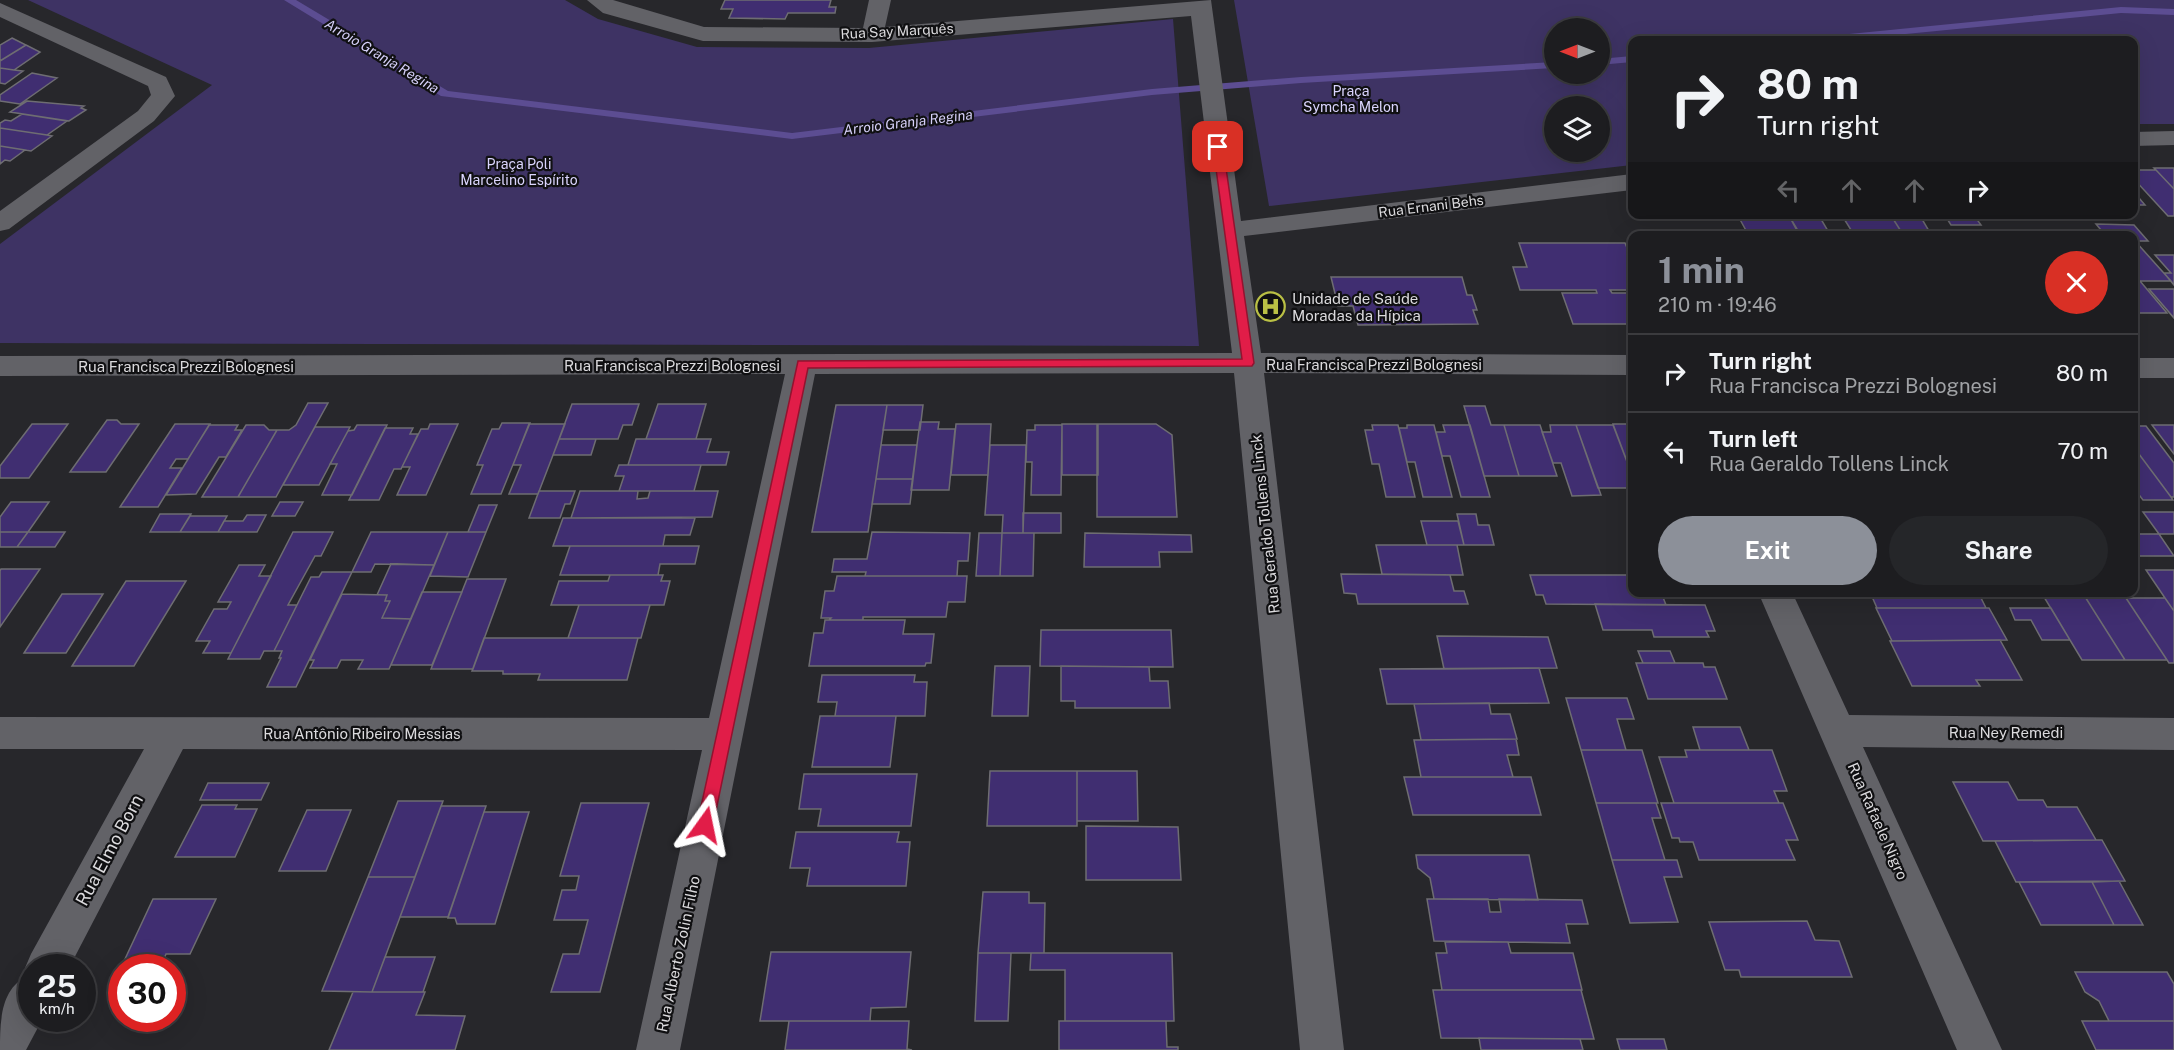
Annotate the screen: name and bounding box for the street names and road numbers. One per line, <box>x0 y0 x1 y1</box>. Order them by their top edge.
street label: Rua Say Marquês <box>840 20 954 42</box>
street label: Rua Ernani Behs <box>1378 192 1484 220</box>
street label: Rua Francisca Prezzi Bolognesi <box>1266 356 1482 373</box>
street label: Rua Francisca Prezzi Bolognesi <box>564 357 780 374</box>
street label: Rua Francisca Prezzi Bolognesi <box>78 358 294 375</box>
street label: Rua Geraldo Tollens Linck <box>1247 434 1283 614</box>
street label: Rua Ney Remedi <box>1949 724 2063 741</box>
street label: Rua Antônio Ribeiro Messias <box>263 725 461 742</box>
street label: Rua Rafaele Nigro <box>1845 760 1911 882</box>
street label: Rua Elmo Born <box>71 791 147 909</box>
street label: Rua Alberto Zolin Filho <box>653 874 703 1034</box>

